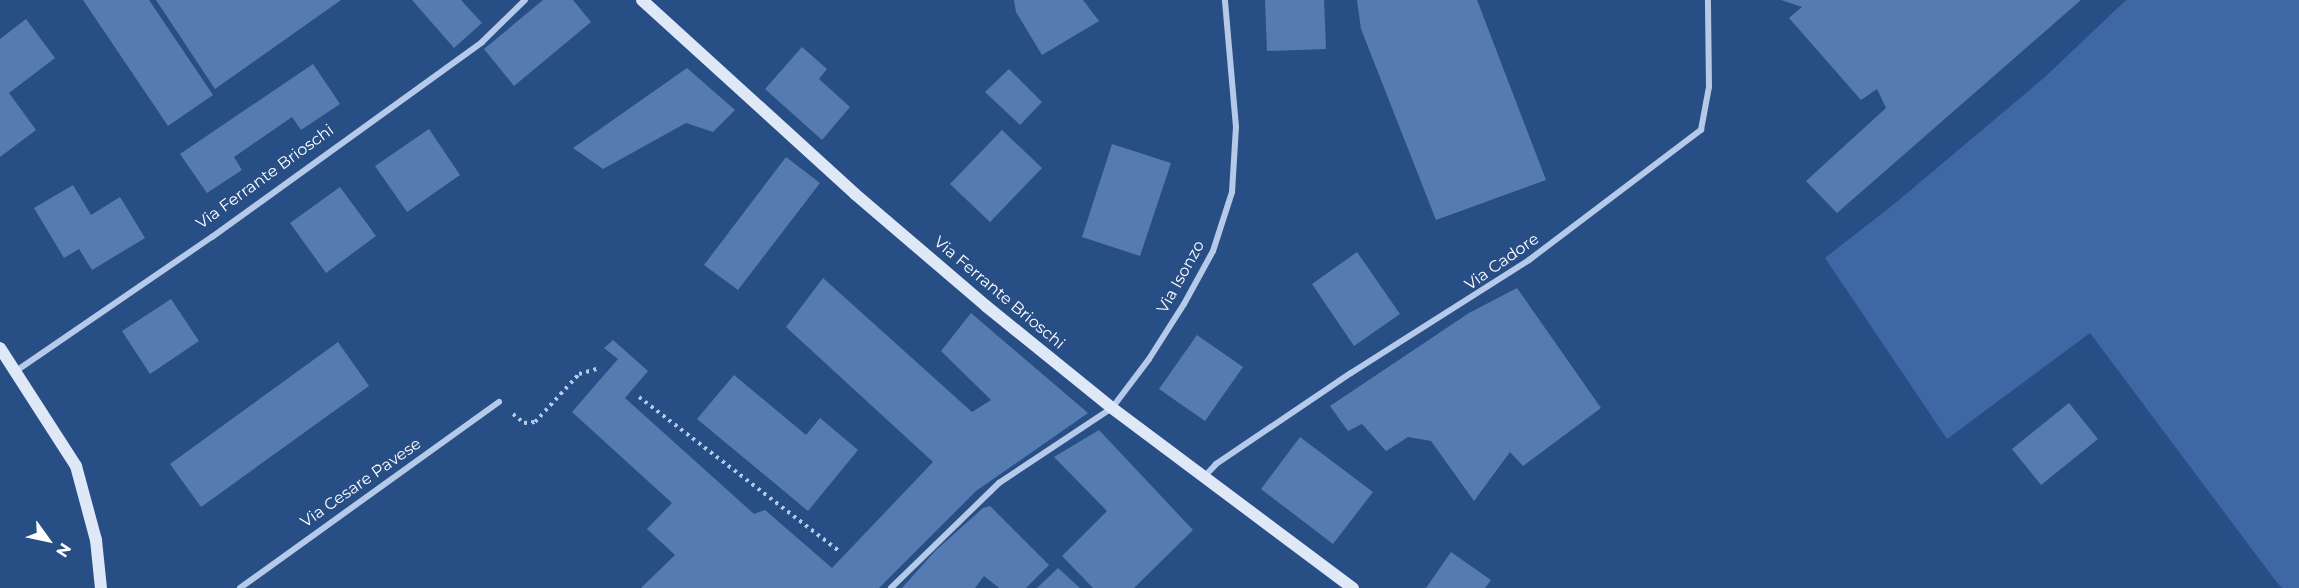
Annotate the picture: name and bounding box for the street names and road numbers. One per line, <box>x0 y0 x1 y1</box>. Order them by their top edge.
street label: Via Ferrante Brioschi <box>193 121 337 233</box>
street label: Via Cadore <box>1461 229 1543 295</box>
street label: Via Ferrante Brioschi <box>930 233 1068 353</box>
street label: Via Isonzo <box>1153 237 1209 317</box>
street label: Via Cesare Pavese <box>297 434 425 532</box>

